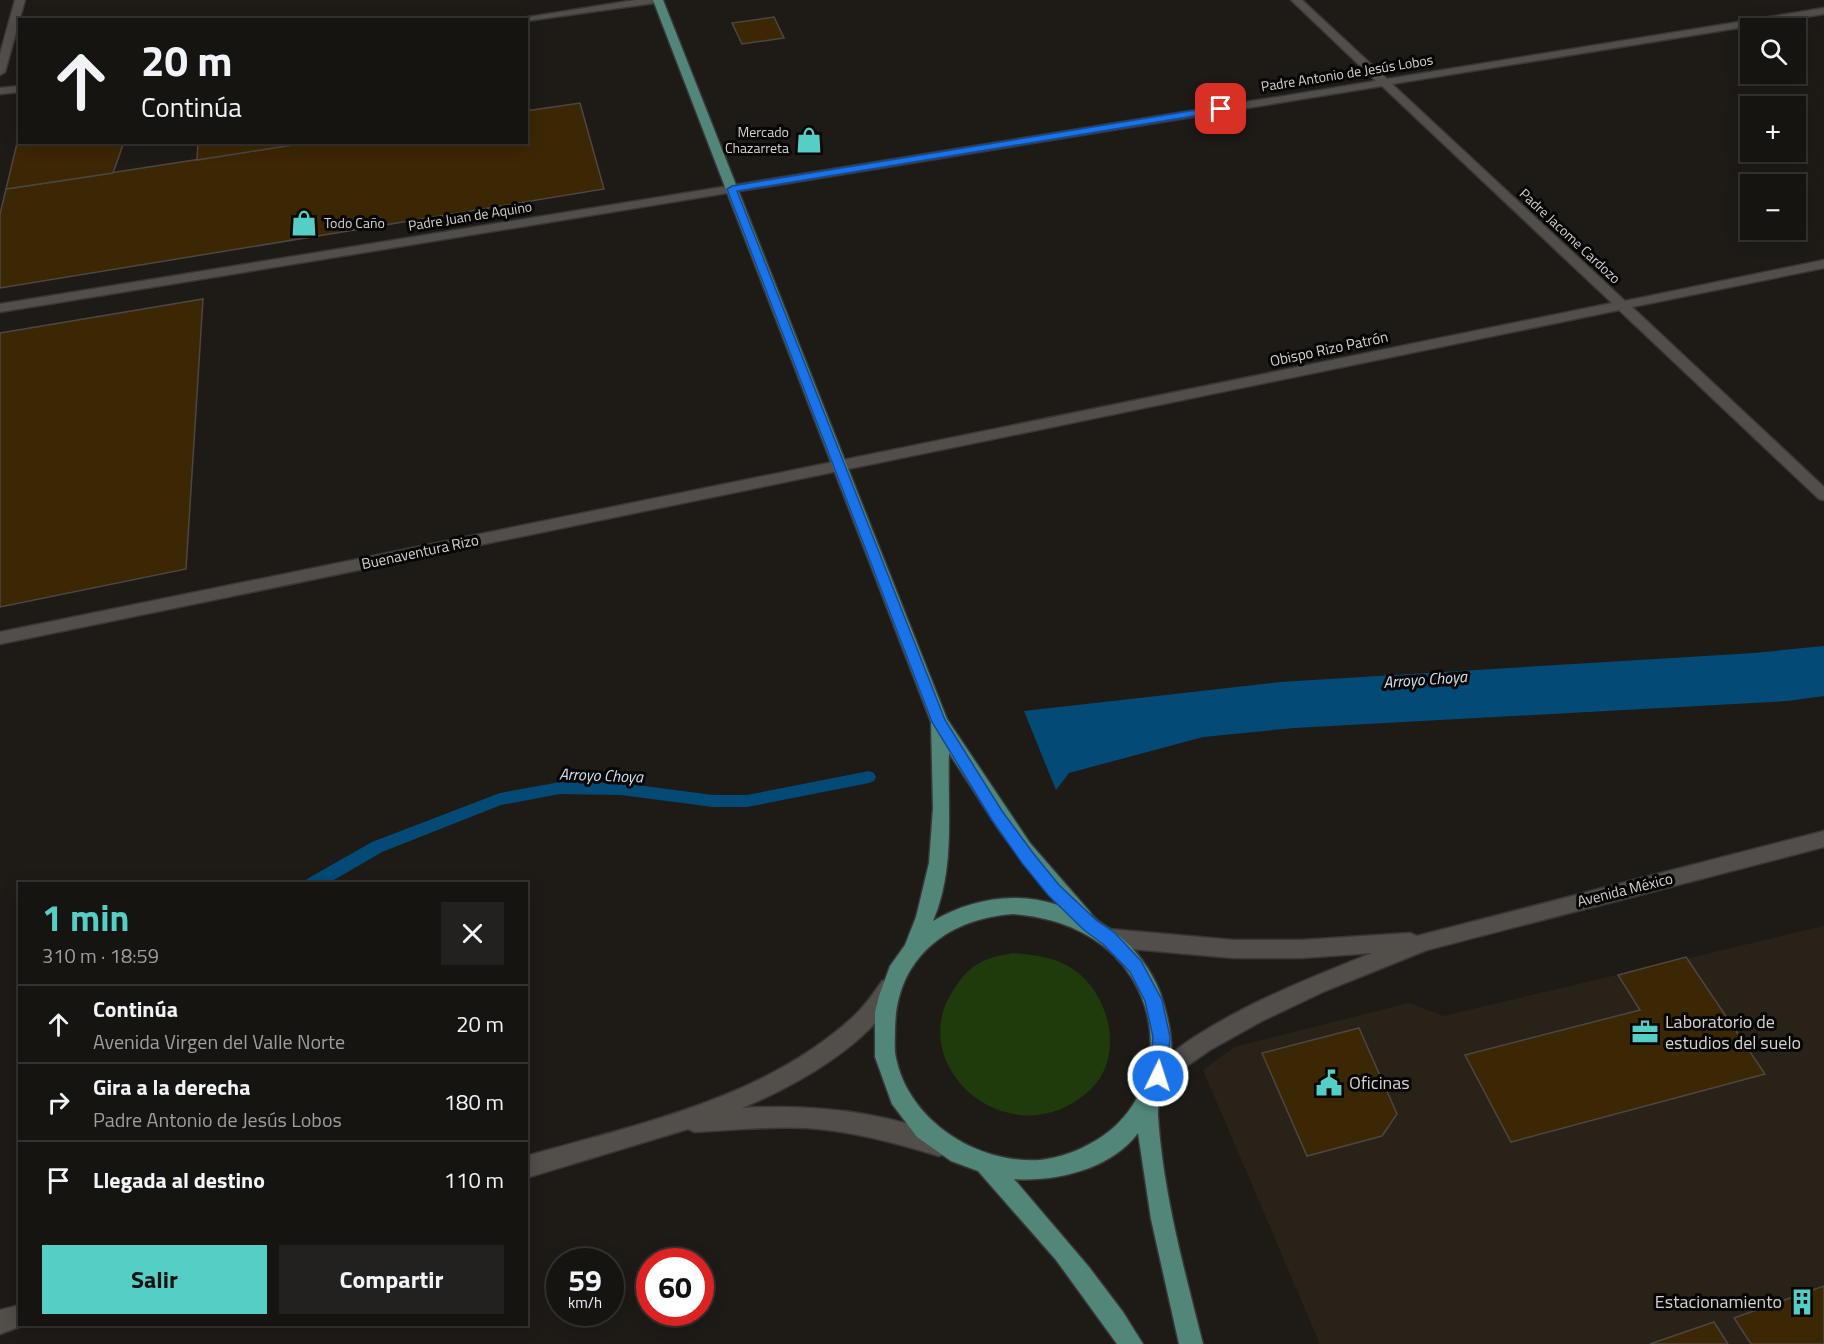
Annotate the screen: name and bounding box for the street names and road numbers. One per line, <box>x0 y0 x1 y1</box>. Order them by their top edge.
street label: Padre Antonio de Jesús Lobos <box>1259 49 1435 96</box>
street label: Padre Jacome Cardozo <box>1515 183 1626 288</box>
street label: Padre Juan de Aquino <box>406 195 533 236</box>
street label: Obispo Rizo Patrón <box>1268 325 1390 372</box>
street label: Buenaventura Rizo <box>359 528 481 575</box>
street label: Avenida México <box>1575 866 1675 913</box>

